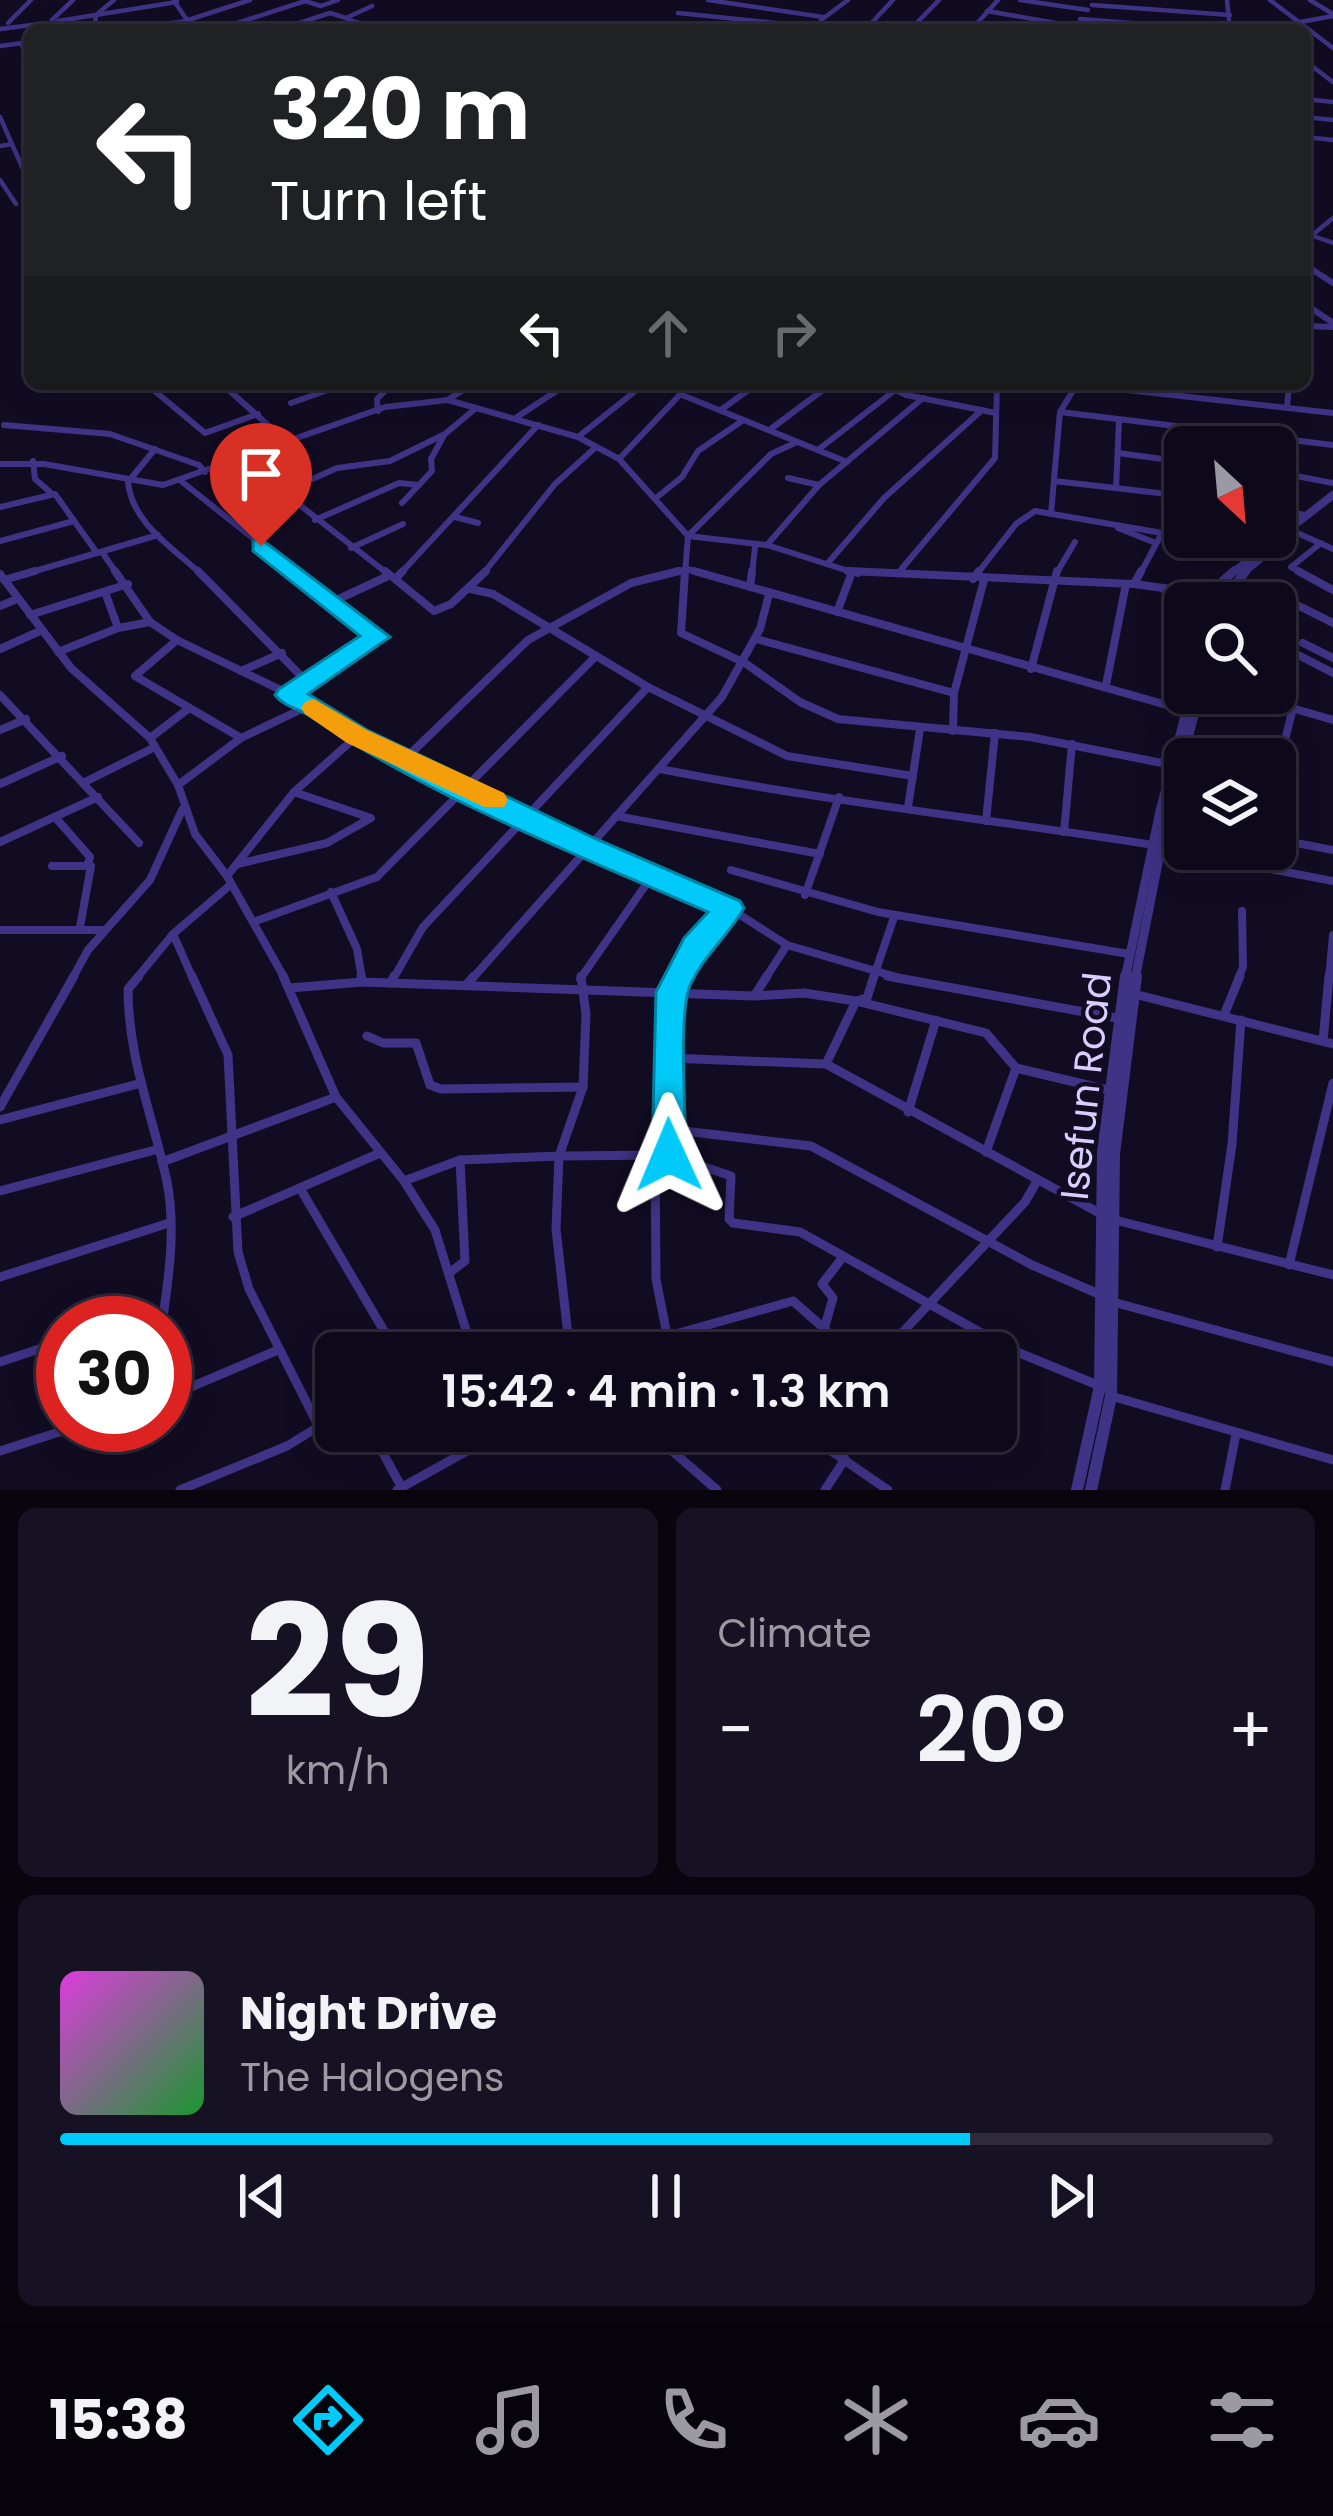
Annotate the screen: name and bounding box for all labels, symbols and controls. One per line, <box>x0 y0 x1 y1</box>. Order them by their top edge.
text: 320 m <box>270 51 530 168</box>
icon: left <box>72 72 228 228</box>
text: Turn left <box>270 163 487 239</box>
icon: left <box>509 300 575 366</box>
icon: ahead <box>635 300 701 366</box>
icon: right <box>761 300 827 366</box>
pin <box>210 423 312 546</box>
north arrow <box>1164 426 1296 558</box>
map controls <box>1164 426 1296 870</box>
icon: arrive <box>228 441 294 507</box>
button: search <box>1164 582 1296 714</box>
button: layers <box>1164 738 1296 870</box>
street label: Isefun Road <box>1047 969 1125 1203</box>
position arrow <box>606 1092 732 1218</box>
speed limit sign: 30 <box>36 1296 192 1452</box>
text: 15:42 · 4 min · 1.3 km <box>442 1360 890 1423</box>
text: 29 <box>245 1553 430 1772</box>
text: Climate <box>718 1606 872 1661</box>
text: 20° <box>916 1667 1066 1794</box>
text: − <box>718 1684 754 1776</box>
text: + <box>1228 1684 1273 1776</box>
text: km/h <box>286 1743 390 1798</box>
text: Night Drive <box>240 1982 497 2045</box>
text: The Halogens <box>240 2050 504 2105</box>
icon: previous <box>229 2163 295 2229</box>
icon: pause <box>633 2163 699 2229</box>
icon: next <box>1038 2163 1104 2229</box>
icon: directions <box>286 2378 370 2462</box>
icon: music <box>469 2378 553 2462</box>
icon: phone <box>652 2378 736 2462</box>
icon: climate <box>834 2378 918 2462</box>
icon: car <box>1017 2378 1101 2462</box>
icon: filters <box>1200 2378 1284 2462</box>
text: 15:38 <box>49 2382 188 2458</box>

